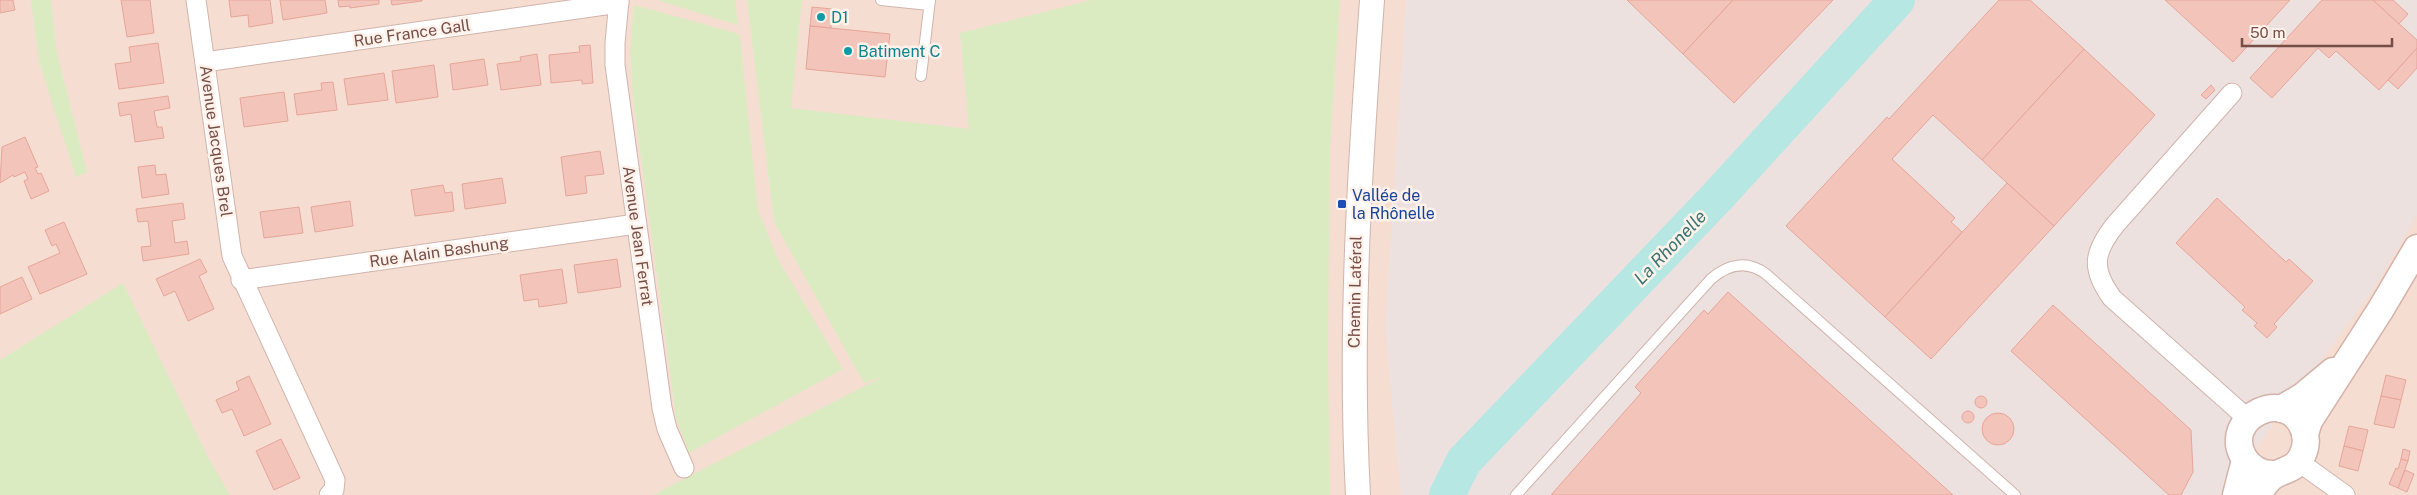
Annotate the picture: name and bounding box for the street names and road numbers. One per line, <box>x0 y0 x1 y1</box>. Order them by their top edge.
street label: Rue France Gall <box>352 15 472 51</box>
street label: Avenue Jacques Brel <box>196 64 236 218</box>
street label: Avenue Jean Ferrat <box>619 165 657 307</box>
street label: Rue Alain Bashung <box>368 233 510 271</box>
street label: Chemin Latéral <box>1345 235 1365 348</box>

